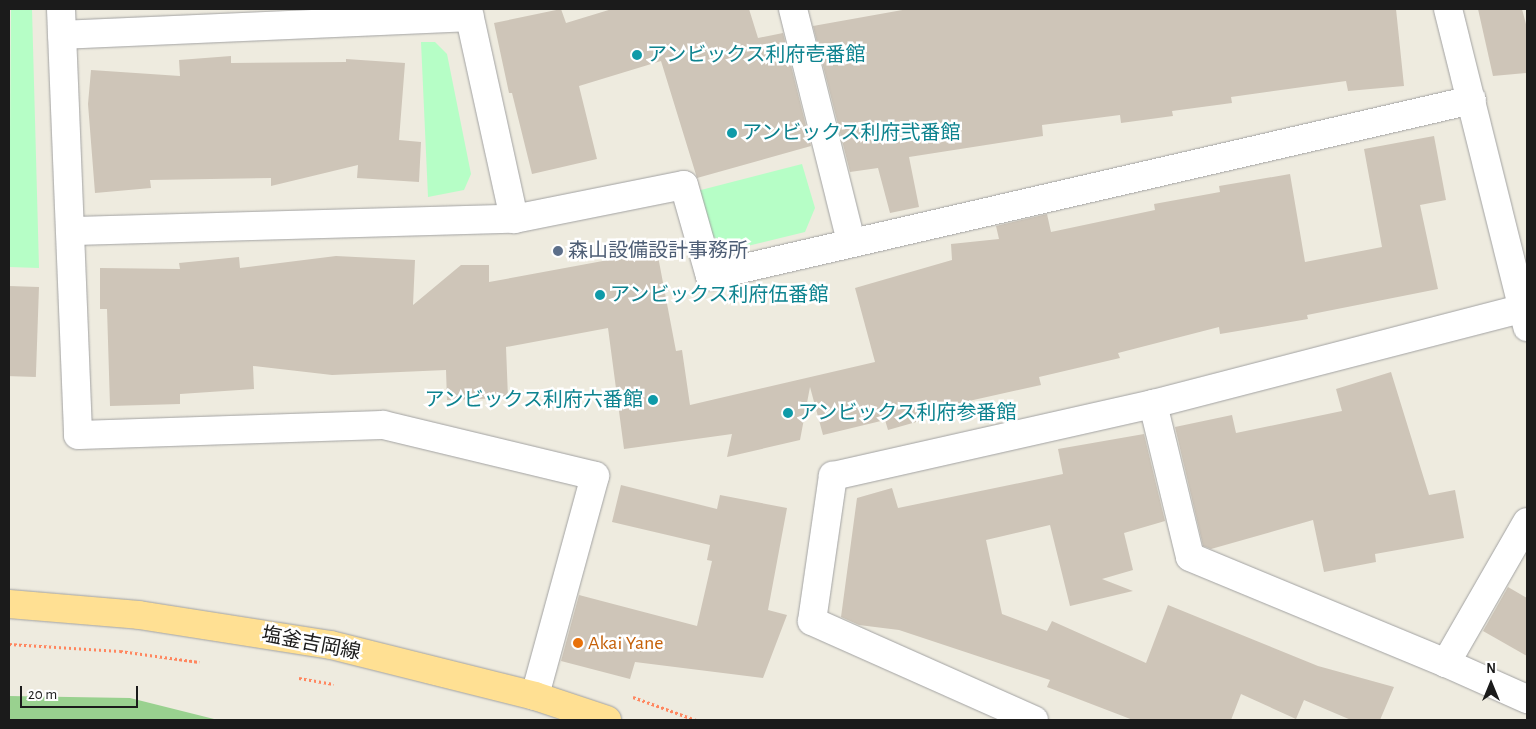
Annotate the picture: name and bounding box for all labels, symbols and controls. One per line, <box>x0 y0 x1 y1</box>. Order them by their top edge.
place label: アンビックス利府壱番館 <box>647 43 867 67</box>
marker: アンビックス利府壱番館 <box>631 49 643 61</box>
place label: アンビックス利府弐番館 <box>742 121 962 145</box>
marker: アンビックス利府弐番館 <box>726 127 738 139</box>
place label: 森山設備設計事務所 <box>568 239 748 263</box>
marker: 森山設備設計事務所 <box>552 245 564 257</box>
place label: アンビックス利府伍番館 <box>610 283 830 307</box>
marker: アンビックス利府伍番館 <box>594 289 606 301</box>
place label: アンビックス利府六番館 <box>423 388 643 412</box>
marker: アンビックス利府六番館 <box>647 394 659 406</box>
place label: アンビックス利府参番館 <box>798 401 1018 425</box>
marker: アンビックス利府参番館 <box>782 407 794 419</box>
street label: 塩釜吉岡線 <box>260 623 362 665</box>
place label: Akai Yane <box>588 631 664 655</box>
marker: Akai Yane <box>572 637 584 649</box>
north arrow <box>1466 659 1516 709</box>
text: N <box>1486 662 1496 676</box>
scale bar <box>22 676 140 708</box>
text: 20 m <box>28 687 57 702</box>

